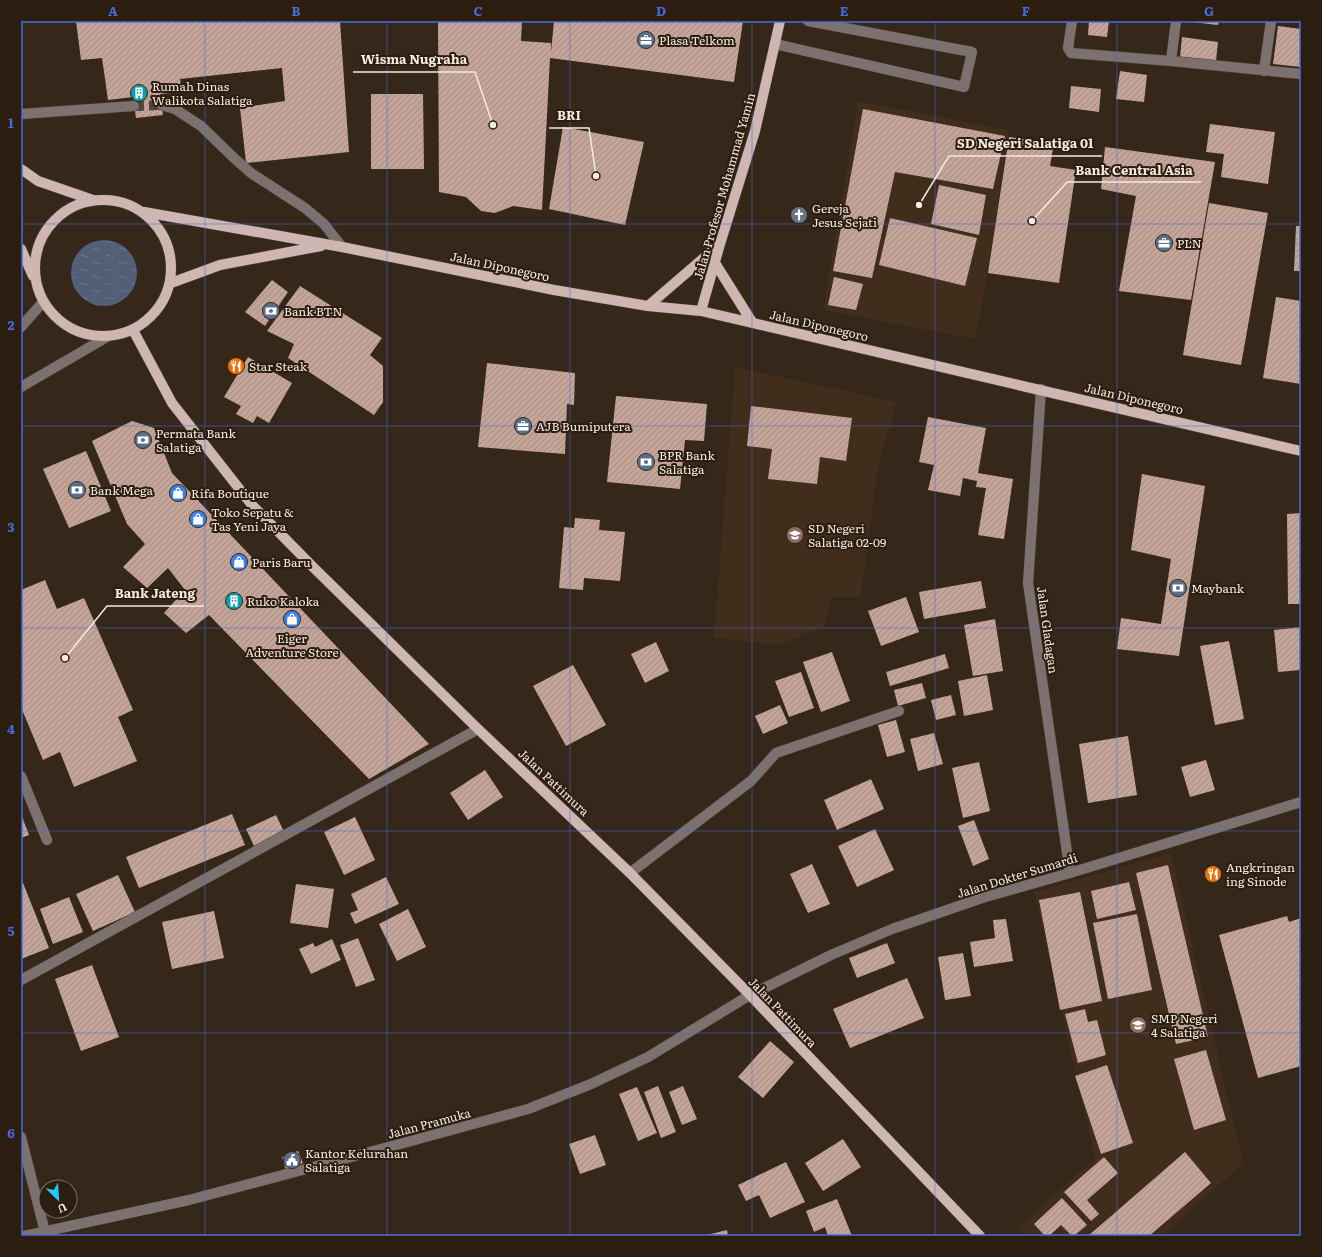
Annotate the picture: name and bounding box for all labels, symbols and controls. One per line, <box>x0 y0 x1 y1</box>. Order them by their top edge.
text: A <box>108 1 118 20</box>
text: B <box>292 1 301 20</box>
text: C <box>473 1 483 20</box>
text: D <box>656 1 666 20</box>
text: E <box>840 1 849 20</box>
text: F <box>1022 1 1030 20</box>
text: G <box>1204 1 1214 20</box>
office icon: Plasa Telkom <box>636 30 656 50</box>
place label: Plasa Telkom <box>659 31 735 49</box>
callout: Wisma Nugraha <box>353 47 475 72</box>
text: Wisma Nugraha <box>361 49 468 68</box>
place label: Rumah Dinas Walikota Salatiga <box>152 77 253 109</box>
building icon: Rumah Dinas Walikota Salatiga <box>129 83 149 103</box>
street label: Jalan Profesor Mohammad Yamin <box>689 90 759 282</box>
callout: BRI <box>549 103 589 128</box>
text: BRI <box>557 105 581 124</box>
text: 1 <box>8 113 14 132</box>
callout: SD Negeri Salatiga 01 <box>949 131 1102 156</box>
text: SD Negeri Salatiga 01 <box>957 133 1094 152</box>
callout: Bank Central Asia <box>1067 157 1201 182</box>
text: Bank Central Asia <box>1075 160 1193 179</box>
place label: Gereja Jesus Sejati <box>812 199 877 231</box>
church icon: Gereja Jesus Sejati <box>789 205 809 225</box>
office icon: PLN <box>1154 233 1174 253</box>
place label: PLN <box>1177 234 1202 252</box>
street label: Jalan Diponegoro <box>449 247 551 285</box>
bank icon: Bank BTN <box>261 301 281 321</box>
place label: Bank BTN <box>284 302 342 320</box>
street label: Jalan Diponegoro <box>768 305 870 345</box>
text: 2 <box>8 315 15 334</box>
restaurant icon: Star Steak <box>226 356 246 376</box>
place label: Star Steak <box>249 357 308 375</box>
street label: Jalan Diponegoro <box>1083 378 1185 418</box>
office icon: AJB Bumiputera <box>513 416 533 436</box>
place label: AJB Bumiputera <box>536 417 631 435</box>
place label: Permata Bank Salatiga <box>156 424 237 456</box>
bank icon: Permata Bank Salatiga <box>133 430 153 450</box>
place label: BPR Bank Salatiga <box>659 446 715 478</box>
bank icon: BPR Bank Salatiga <box>636 452 656 472</box>
bank icon: Bank Mega <box>67 480 87 500</box>
place label: Bank Mega <box>90 481 154 499</box>
shop icon: Rifa Boutique <box>168 483 188 503</box>
place label: Rifa Boutique <box>191 484 269 502</box>
place label: Toko Sepatu & Tas Yeni Jaya <box>211 503 294 535</box>
shop icon: Toko Sepatu & Tas Yeni Jaya <box>188 509 208 529</box>
text: 3 <box>7 517 15 536</box>
place label: SD Negeri Salatiga 02-09 <box>808 519 886 551</box>
school or university icon: SD Negeri Salatiga 02-09 <box>785 525 805 545</box>
shop icon: Paris Baru <box>229 552 249 572</box>
place label: Paris Baru <box>252 553 311 571</box>
bank icon: Maybank <box>1168 578 1188 598</box>
place label: Maybank <box>1191 579 1245 597</box>
callout: Bank Jateng <box>107 581 204 606</box>
text: Bank Jateng <box>115 583 195 602</box>
street label: Jalan Gladagan <box>1033 585 1063 675</box>
building icon: Ruko Kaloka <box>224 591 244 611</box>
place label: Ruko Kaloka <box>247 592 320 610</box>
shop icon: Eiger Adventure Store <box>282 609 302 629</box>
place label: Eiger Adventure Store <box>245 629 339 661</box>
text: 4 <box>7 719 15 738</box>
street label: Jalan Pattimura <box>514 744 594 820</box>
street label: Jalan Dokter Sumardi <box>955 848 1079 902</box>
place label: Angkringan ing Sinode <box>1226 858 1295 890</box>
restaurant icon: Angkringan ing Sinode <box>1203 864 1223 884</box>
text: 5 <box>7 921 15 940</box>
street label: Jalan Pattimura <box>745 973 822 1052</box>
place label: SMP Negeri 4 Salatiga <box>1151 1009 1218 1041</box>
school or university icon: SMP Negeri 4 Salatiga <box>1128 1015 1148 1035</box>
street label: Jalan Pramuka <box>385 1103 473 1143</box>
text: 6 <box>7 1123 15 1142</box>
place label: Kantor Kelurahan Salatiga <box>305 1144 408 1176</box>
public building icon: Kantor Kelurahan Salatiga <box>282 1150 302 1170</box>
north arrow <box>38 1179 78 1219</box>
text: U <box>55 1200 70 1218</box>

